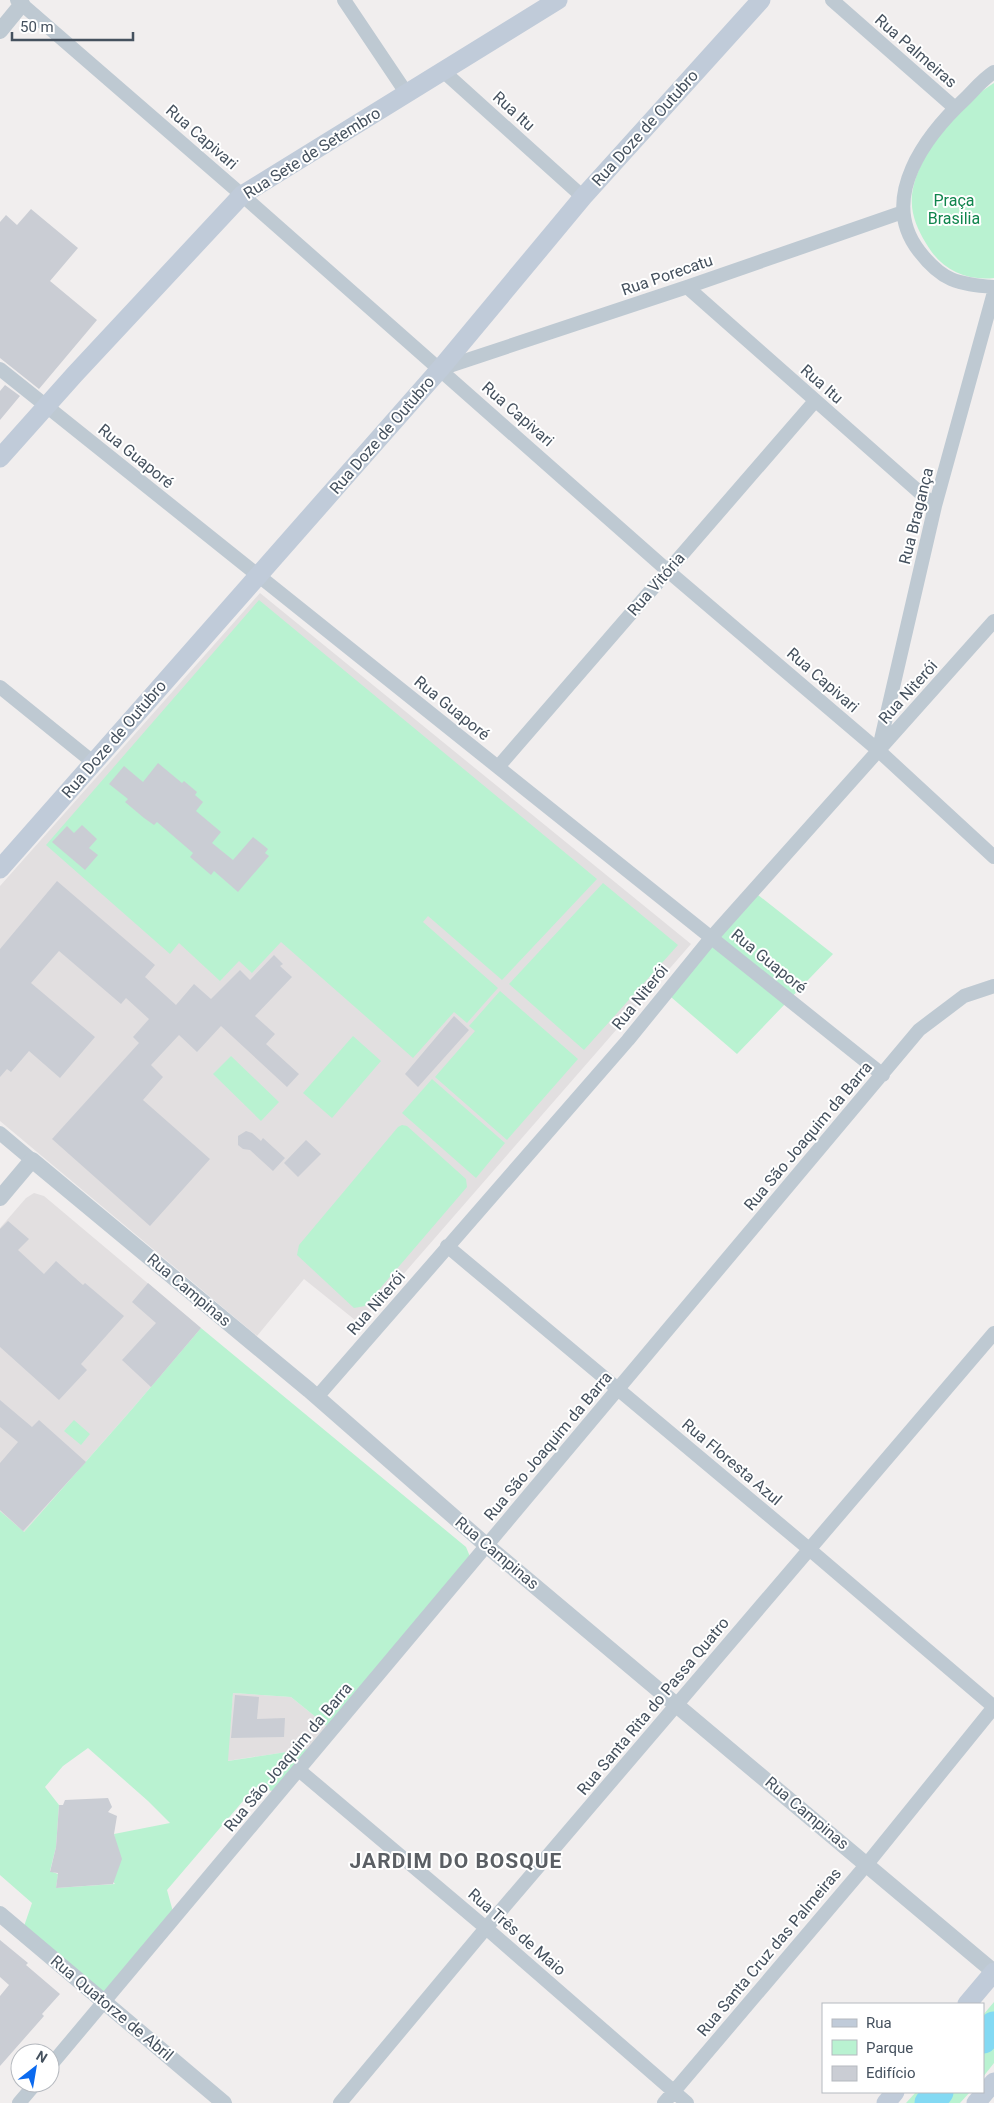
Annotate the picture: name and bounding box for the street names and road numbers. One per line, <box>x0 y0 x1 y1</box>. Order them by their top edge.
street label: Rua Palmeiras <box>871 10 961 92</box>
street label: Rua Doze de Outubro <box>588 66 702 190</box>
street label: Rua Itu <box>489 87 539 135</box>
street label: Rua Capivari <box>162 101 242 173</box>
street label: Rua Sete de Setembro <box>240 103 384 203</box>
street label: Rua Porecatu <box>619 250 715 300</box>
street label: Rua Itu <box>797 361 847 407</box>
street label: Rua Doze de Outubro <box>326 372 438 498</box>
street label: Rua Capivari <box>478 378 558 450</box>
street label: Rua Guaporé <box>94 420 178 492</box>
street label: Rua Bragança <box>895 466 937 566</box>
street label: Rua Vitória <box>623 548 689 620</box>
street label: Rua Capivari <box>783 644 863 716</box>
street label: Rua Niterói <box>875 656 941 728</box>
street label: Rua Guaporé <box>410 672 494 744</box>
street label: Rua Doze de Outubro <box>58 676 170 802</box>
street label: Rua Guaporé <box>727 925 811 997</box>
street label: Rua Niterói <box>608 960 672 1034</box>
street label: Rua São Joaquim da Barra <box>740 1058 876 1214</box>
street label: Rua Campinas <box>143 1250 235 1330</box>
street label: Rua Niterói <box>343 1267 409 1339</box>
street label: Rua São Joaquim da Barra <box>480 1368 616 1524</box>
street label: Rua Floresta Azul <box>678 1415 786 1509</box>
street label: Rua Campinas <box>451 1513 543 1593</box>
street label: Rua Santa Rita do Passa Quatro <box>573 1613 733 1799</box>
street label: Rua São Joaquim da Barra <box>220 1679 356 1835</box>
street label: Rua Campinas <box>761 1773 853 1853</box>
street label: Rua Santa Cruz das Palmeiras <box>693 1864 845 2040</box>
street label: Rua Três de Maio <box>464 1884 570 1980</box>
street label: Rua Quatorze de Abril <box>47 1951 177 2065</box>

